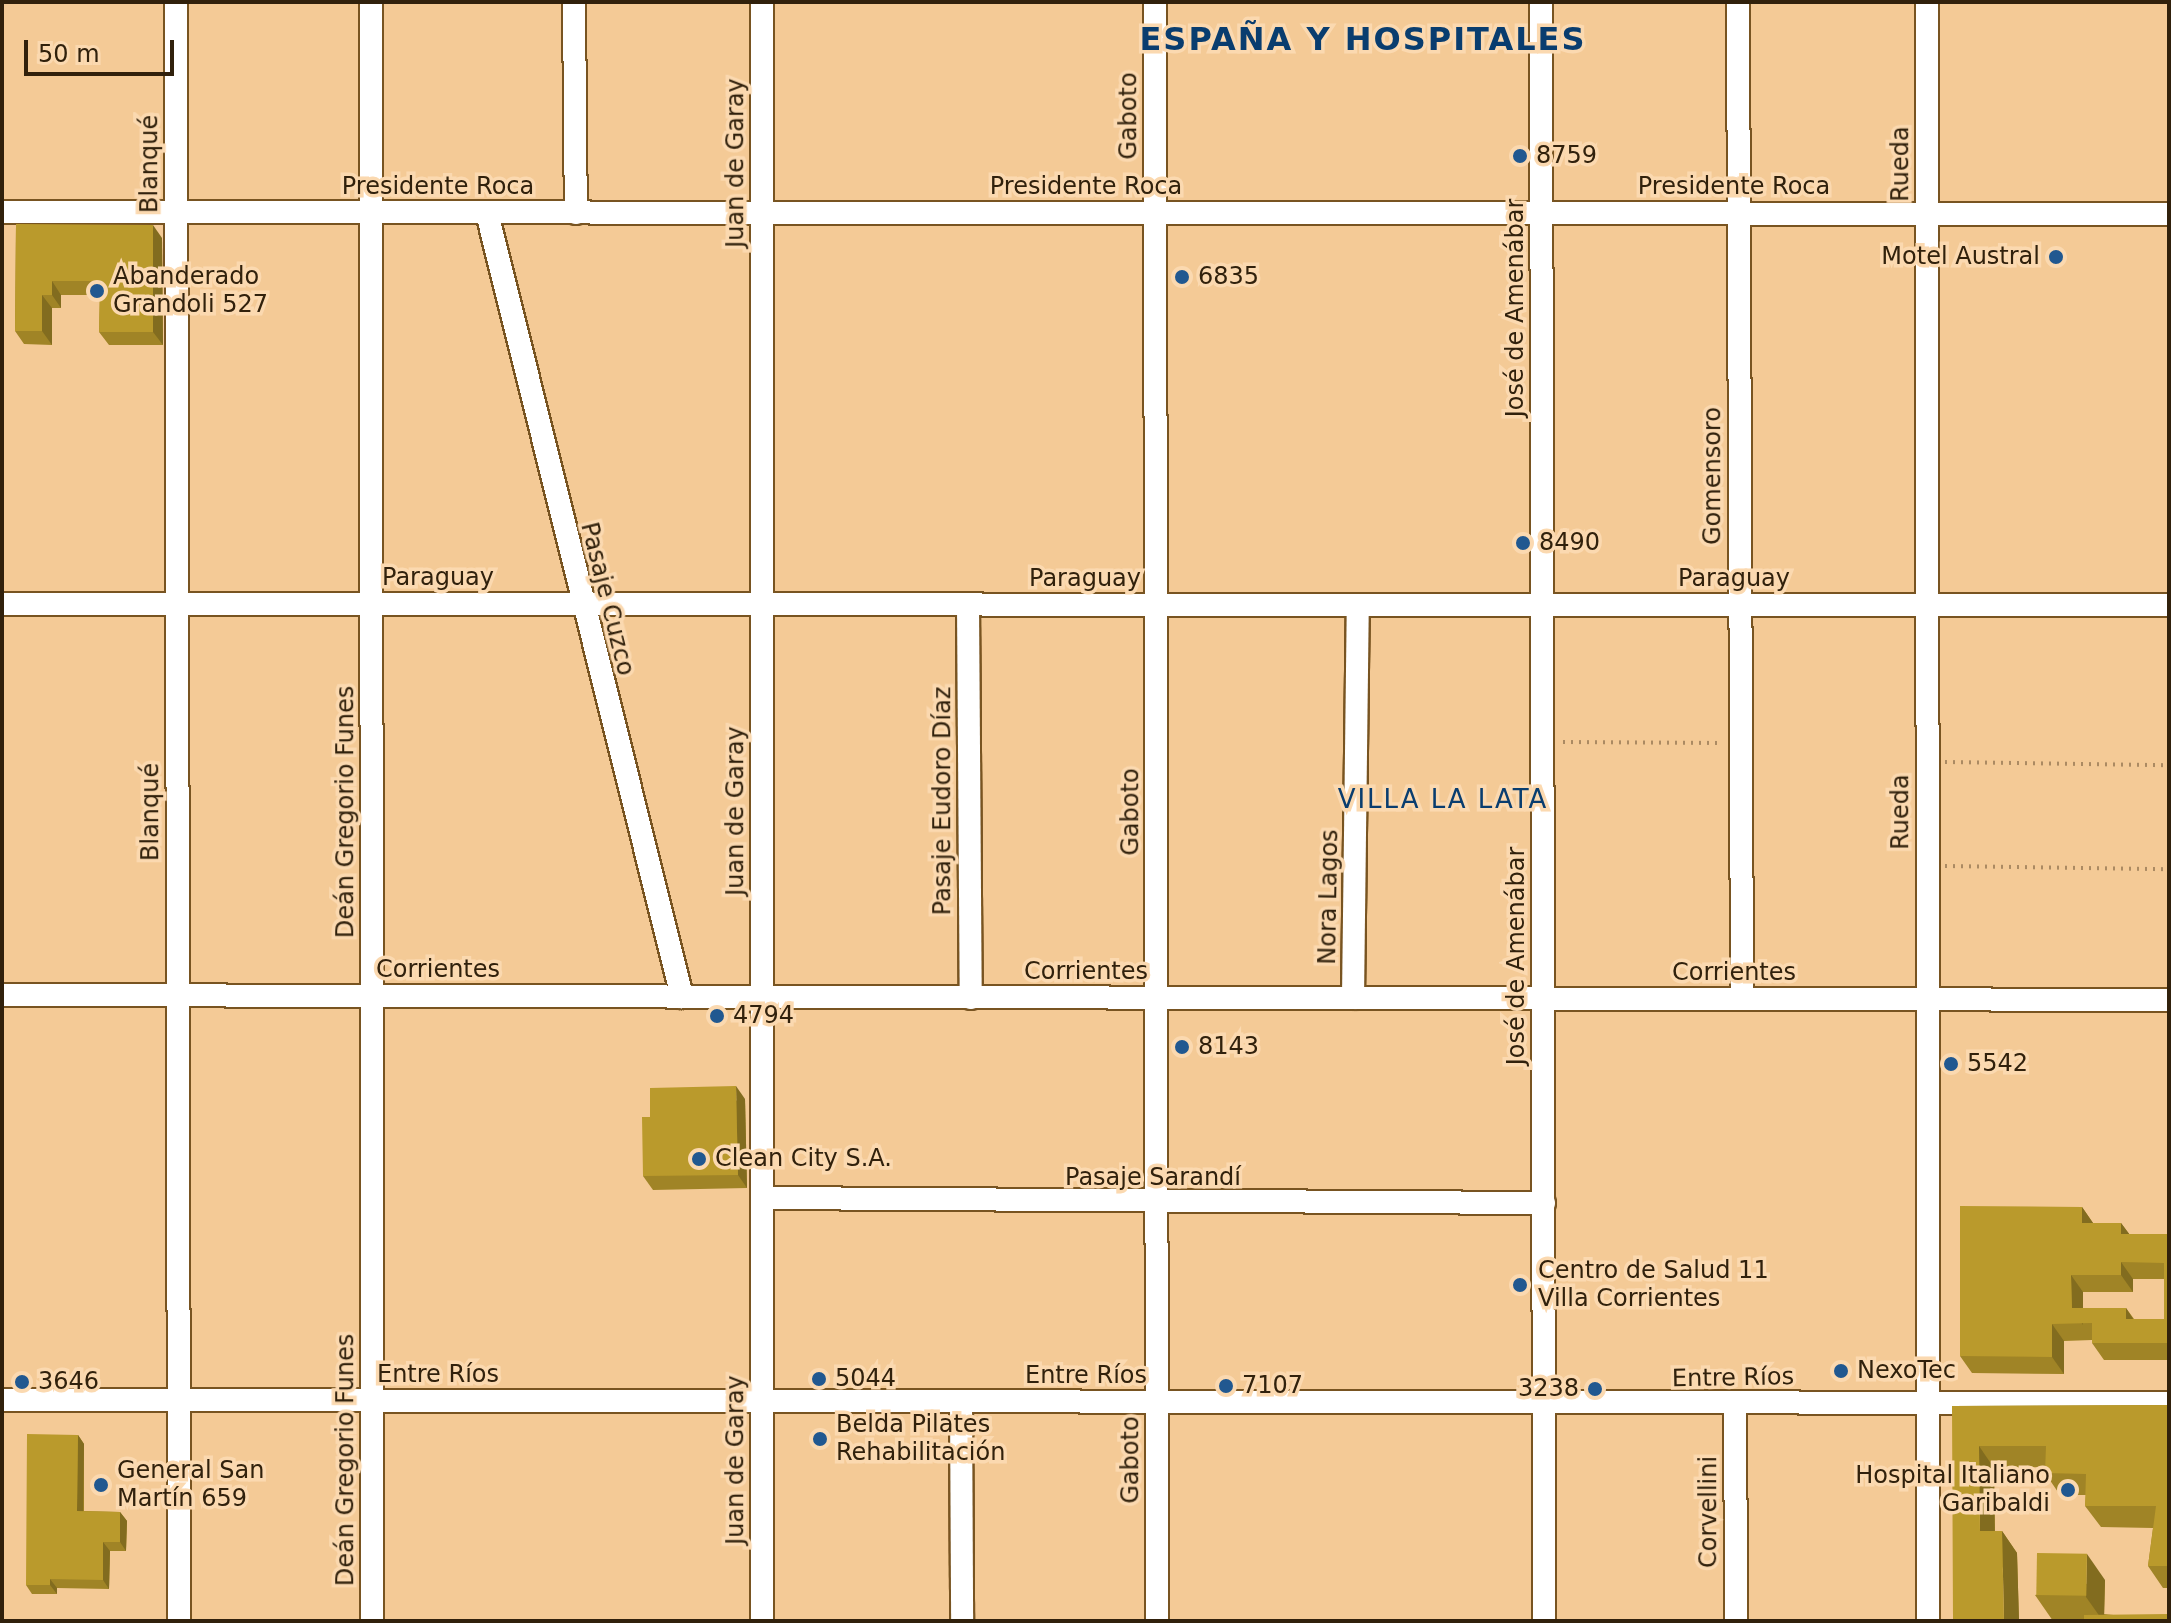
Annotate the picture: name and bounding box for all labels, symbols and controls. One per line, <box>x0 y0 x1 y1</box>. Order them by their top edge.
district label: ESPAÑA Y HOSPITALES <box>1140 20 1586 58</box>
scale bar <box>28 24 178 74</box>
text: 50 m <box>38 40 100 68</box>
street label: Gaboto <box>1115 72 1143 160</box>
street label: Juan de Garay <box>722 78 750 248</box>
street label: Blanqué <box>136 115 164 213</box>
street label: Rueda <box>1887 126 1915 202</box>
place label: 8759 <box>1536 142 1597 170</box>
marker: 8759 <box>1511 147 1529 165</box>
street label: Presidente Roca <box>342 173 534 201</box>
street label: Presidente Roca <box>990 173 1182 201</box>
street label: Presidente Roca <box>1638 173 1830 201</box>
street label: José de Amenábar <box>1502 199 1530 417</box>
place label: Motel Austral <box>1881 243 2040 271</box>
marker: Motel Austral <box>2047 248 2065 266</box>
place label: Abanderado Grandoli 527 <box>113 263 268 319</box>
place label: 6835 <box>1198 263 1259 291</box>
marker: 6835 <box>1173 268 1191 286</box>
marker: Abanderado Grandoli 527 <box>88 282 106 300</box>
street label: Gomensoro <box>1699 407 1727 545</box>
street label: Pasaje Cuzco <box>574 519 640 679</box>
place label: 8490 <box>1539 529 1600 557</box>
marker: 8490 <box>1514 534 1532 552</box>
street label: Paraguay <box>382 564 494 592</box>
street label: Paraguay <box>1029 565 1141 593</box>
street label: Paraguay <box>1678 565 1790 593</box>
street label: Deán Gregorio Funes <box>332 686 360 938</box>
street label: Pasaje Eudoro Díaz <box>929 687 957 915</box>
street label: Juan de Garay <box>722 726 750 896</box>
street label: Blanqué <box>137 763 165 861</box>
street label: Gaboto <box>1117 768 1145 856</box>
street label: Rueda <box>1887 774 1915 850</box>
district label: VILLA LA LATA <box>1338 784 1548 816</box>
street label: Nora Lagos <box>1313 829 1345 965</box>
street label: José de Amenábar <box>1503 847 1531 1065</box>
street label: Corrientes <box>376 956 500 984</box>
street label: Corrientes <box>1024 958 1148 986</box>
street label: Corrientes <box>1672 959 1796 987</box>
place label: 4794 <box>733 1002 794 1030</box>
marker: 4794 <box>708 1007 726 1025</box>
place label: 8143 <box>1198 1033 1259 1061</box>
marker: 8143 <box>1173 1038 1191 1056</box>
place label: 5542 <box>1967 1050 2028 1078</box>
marker: 5542 <box>1942 1055 1960 1073</box>
place label: Clean City S.A. <box>715 1145 892 1173</box>
marker: Clean City S.A. <box>690 1150 708 1168</box>
street label: Pasaje Sarandí <box>1065 1164 1241 1192</box>
place label: Centro de Salud 11 Villa Corrientes <box>1538 1257 1769 1313</box>
marker: Centro de Salud 11 Villa Corrientes <box>1509 1274 1531 1296</box>
street label: Deán Gregorio Funes <box>332 1334 360 1586</box>
place label: NexoTec <box>1857 1357 1956 1385</box>
street label: Entre Ríos <box>377 1361 499 1389</box>
street label: Entre Ríos <box>1025 1362 1147 1390</box>
marker: NexoTec <box>1832 1362 1850 1380</box>
street label: Entre Ríos <box>1672 1363 1794 1393</box>
place label: 5044 <box>835 1365 896 1393</box>
place label: 3646 <box>38 1368 99 1396</box>
marker: 5044 <box>810 1370 828 1388</box>
place label: 7107 <box>1242 1372 1303 1400</box>
marker: 3646 <box>13 1373 31 1391</box>
street label: Juan de Garay <box>722 1375 750 1545</box>
place label: 3238 <box>1518 1375 1579 1403</box>
marker: 7107 <box>1217 1377 1235 1395</box>
marker: 3238 <box>1586 1380 1604 1398</box>
place label: Belda Pilates Rehabilitación <box>836 1411 1005 1467</box>
street label: Gaboto <box>1117 1416 1145 1504</box>
marker: Belda Pilates Rehabilitación <box>811 1430 829 1448</box>
street label: Corvellini <box>1695 1456 1723 1568</box>
place label: General San Martín 659 <box>117 1457 264 1513</box>
place label: Hospital Italiano Garibaldi <box>1855 1462 2050 1518</box>
marker: General San Martín 659 <box>92 1476 110 1494</box>
marker: Hospital Italiano Garibaldi <box>2057 1479 2079 1501</box>

